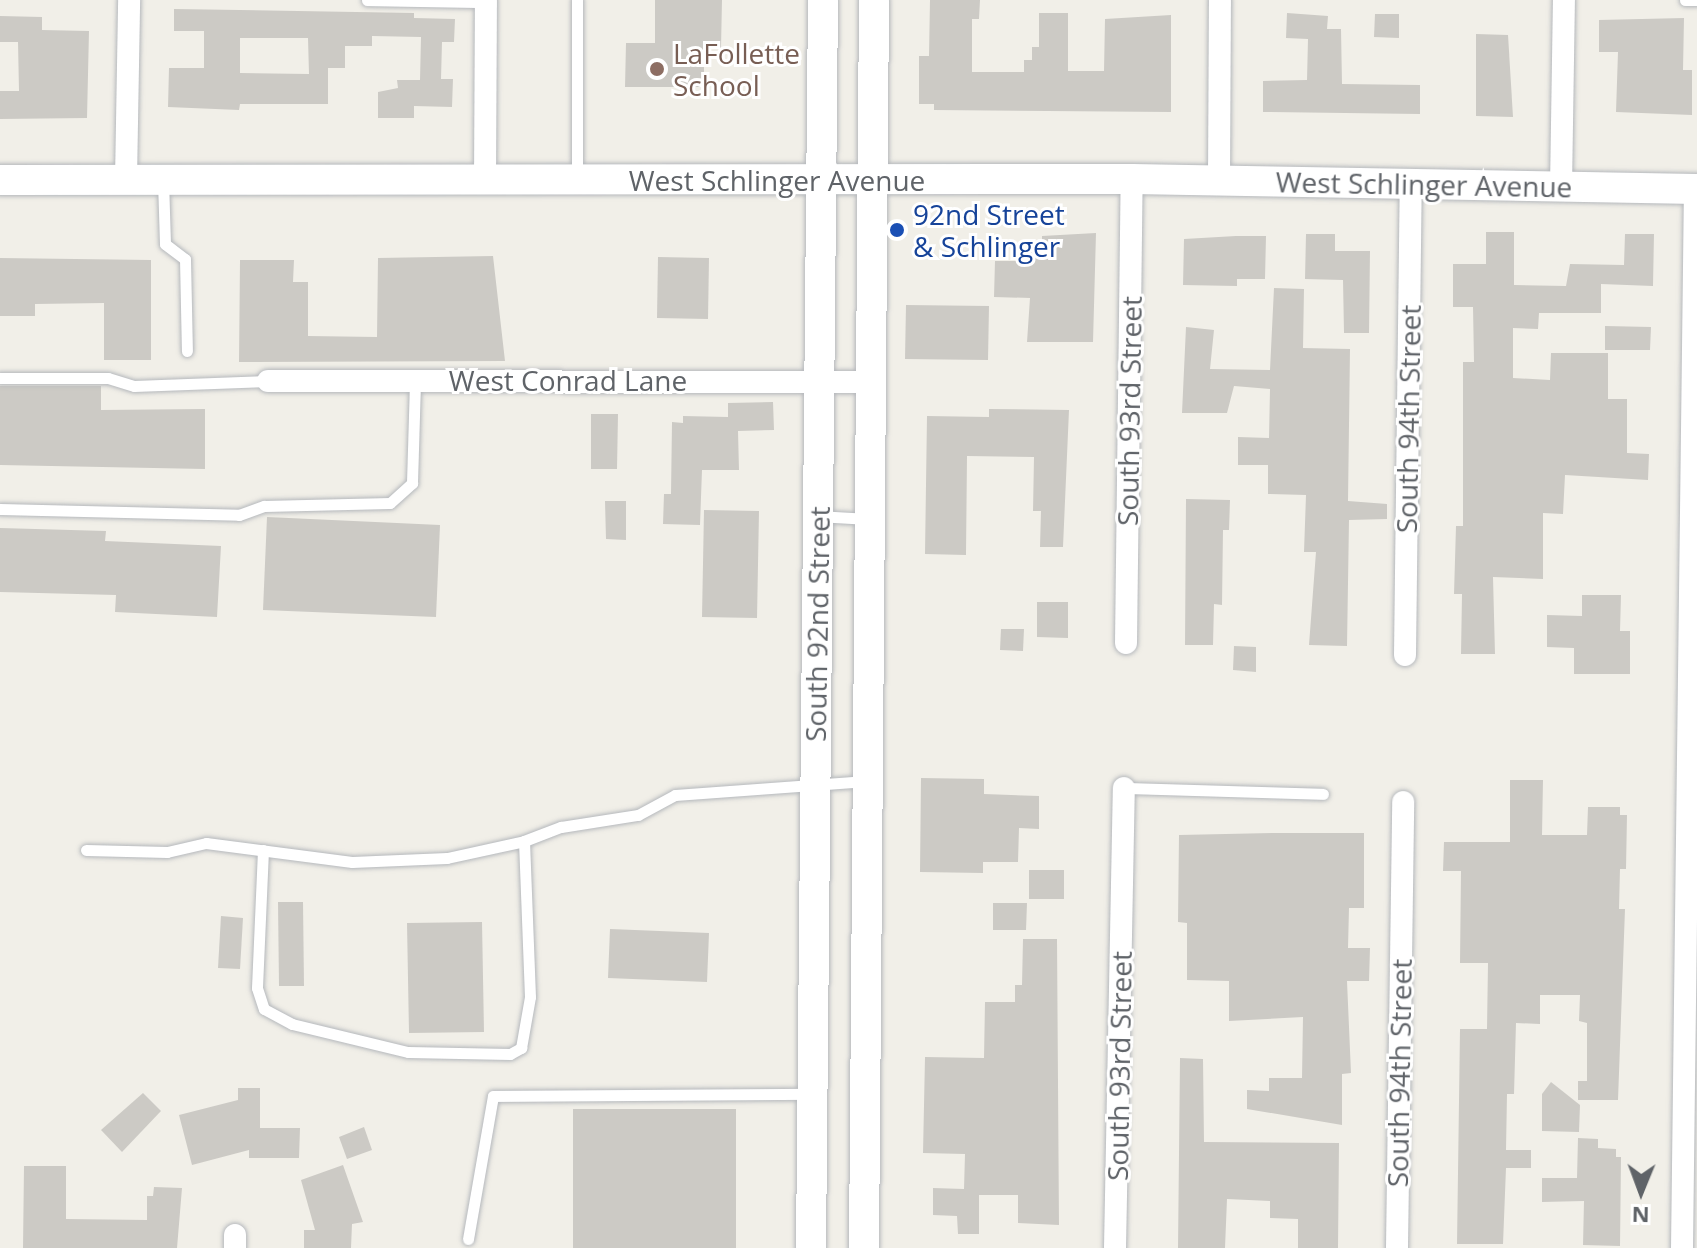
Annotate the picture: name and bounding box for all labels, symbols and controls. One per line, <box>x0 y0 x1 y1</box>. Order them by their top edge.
place label: LaFollette School <box>673 36 800 102</box>
marker: LaFollette School <box>648 60 666 78</box>
street label: West Schlinger Avenue <box>629 163 925 197</box>
street label: West Schlinger Avenue <box>1275 165 1573 203</box>
place label: 92nd Street & Schlinger <box>913 197 1065 263</box>
marker: 92nd Street & Schlinger <box>888 221 906 239</box>
street label: South 93rd Street <box>1110 296 1148 526</box>
street label: South 94th Street <box>1389 305 1427 533</box>
street label: West Conrad Lane <box>449 363 687 397</box>
street label: South 92nd Street <box>798 506 836 742</box>
street label: South 93rd Street <box>1100 951 1138 1181</box>
street label: South 94th Street <box>1380 959 1418 1187</box>
north arrow <box>1601 1152 1681 1232</box>
text: N <box>1631 1201 1650 1231</box>

